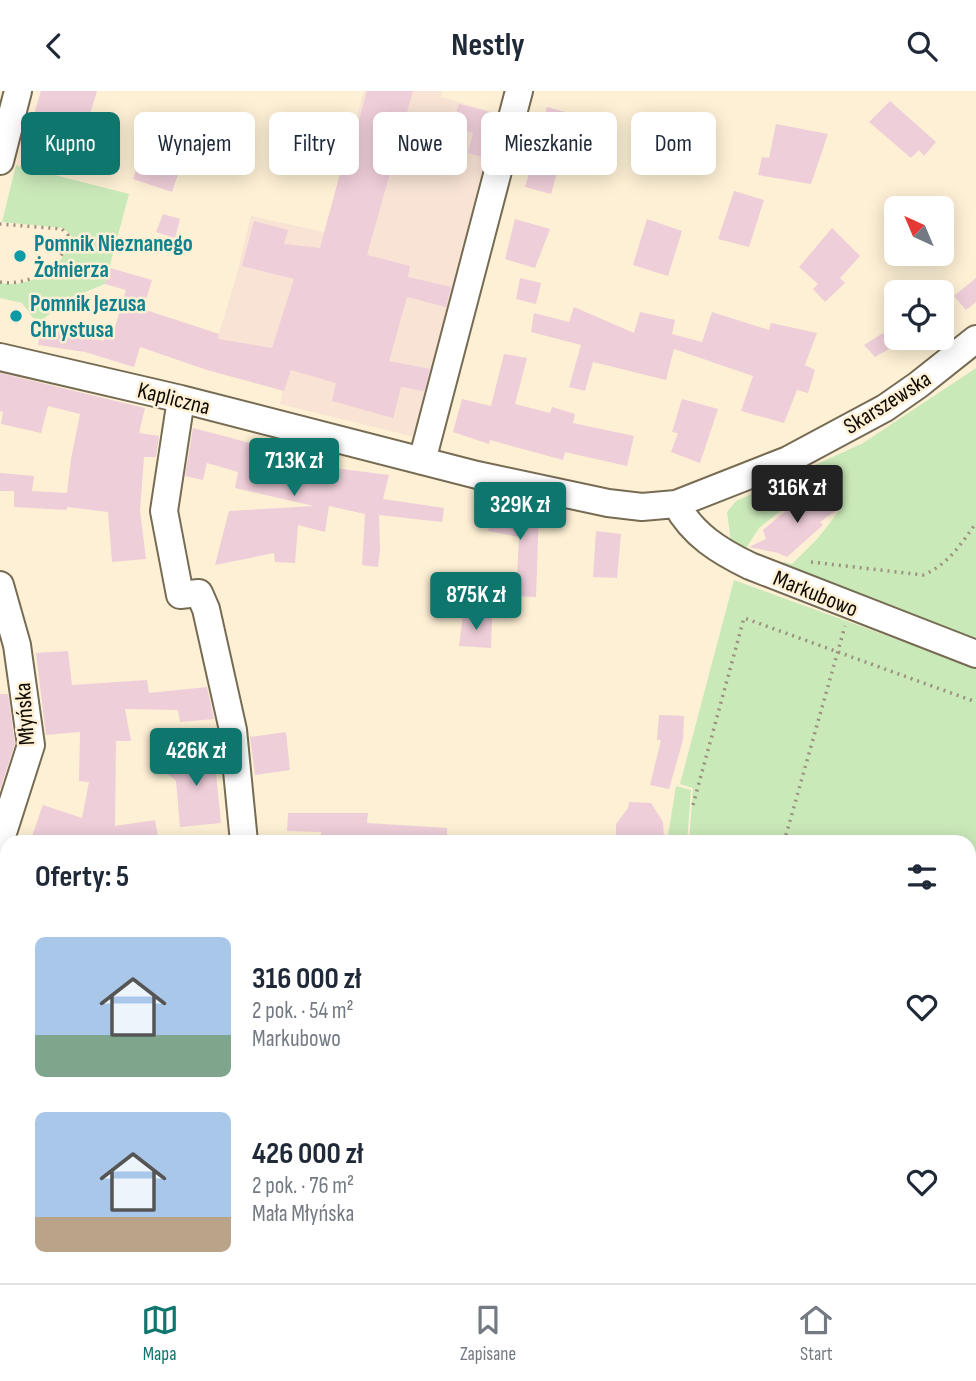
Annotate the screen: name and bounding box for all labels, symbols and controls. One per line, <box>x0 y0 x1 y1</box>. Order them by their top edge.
text: Nestly <box>451 26 525 65</box>
icon: back <box>35 27 73 65</box>
icon: search <box>903 27 941 65</box>
chip: Kupno <box>21 112 120 175</box>
chip: Wynajem <box>134 112 255 175</box>
chip: Filtry <box>269 112 359 175</box>
chip: Nowe <box>373 112 467 175</box>
chip: Mieszkanie <box>481 112 617 175</box>
chip: Dom <box>631 112 716 175</box>
north arrow <box>884 196 954 266</box>
map controls <box>884 196 954 350</box>
place label: Pomnik Nieznanego Żołnierza <box>34 230 193 284</box>
marker: Pomnik Nieznanego Żołnierza <box>12 248 28 264</box>
button: locate <box>884 280 954 350</box>
place label: Pomnik Jezusa Chrystusa <box>30 290 146 344</box>
marker: Pomnik Jezusa Chrystusa <box>8 308 24 324</box>
street label: Skarszewska <box>839 365 936 441</box>
street label: Kapliczna <box>135 376 213 421</box>
pin: 713K zł <box>229 439 359 498</box>
text: 713K zł <box>265 447 323 475</box>
pin: 316K zł <box>732 465 862 525</box>
text: 316K zł <box>768 474 826 502</box>
pin: 329K zł <box>455 483 585 542</box>
text: 329K zł <box>490 491 550 519</box>
street label: Markubowo <box>769 564 862 624</box>
pin: 875K zł <box>411 573 541 632</box>
text: 875K zł <box>446 581 506 609</box>
street label: Młyńska <box>9 682 41 746</box>
pin: 426K zł <box>131 729 261 788</box>
text: 426K zł <box>166 737 226 765</box>
icon: filters <box>903 858 941 896</box>
text: Oferty: 5 <box>35 859 129 895</box>
text: 316 000 zł <box>252 961 361 997</box>
icon: home <box>91 965 175 1049</box>
icon: heart <box>903 988 941 1026</box>
text: 2 pok. · 54 m² <box>252 997 354 1025</box>
text: Markubowo <box>252 1025 341 1053</box>
text: 426 000 zł <box>252 1136 363 1172</box>
icon: home <box>91 1140 175 1224</box>
icon: heart <box>903 1163 941 1201</box>
text: 2 pok. · 76 m² <box>252 1172 354 1200</box>
text: Mała Młyńska <box>252 1200 354 1228</box>
tab: Mapa <box>141 1301 179 1366</box>
tab: Zapisane <box>460 1301 516 1366</box>
tab: Start <box>797 1301 835 1366</box>

